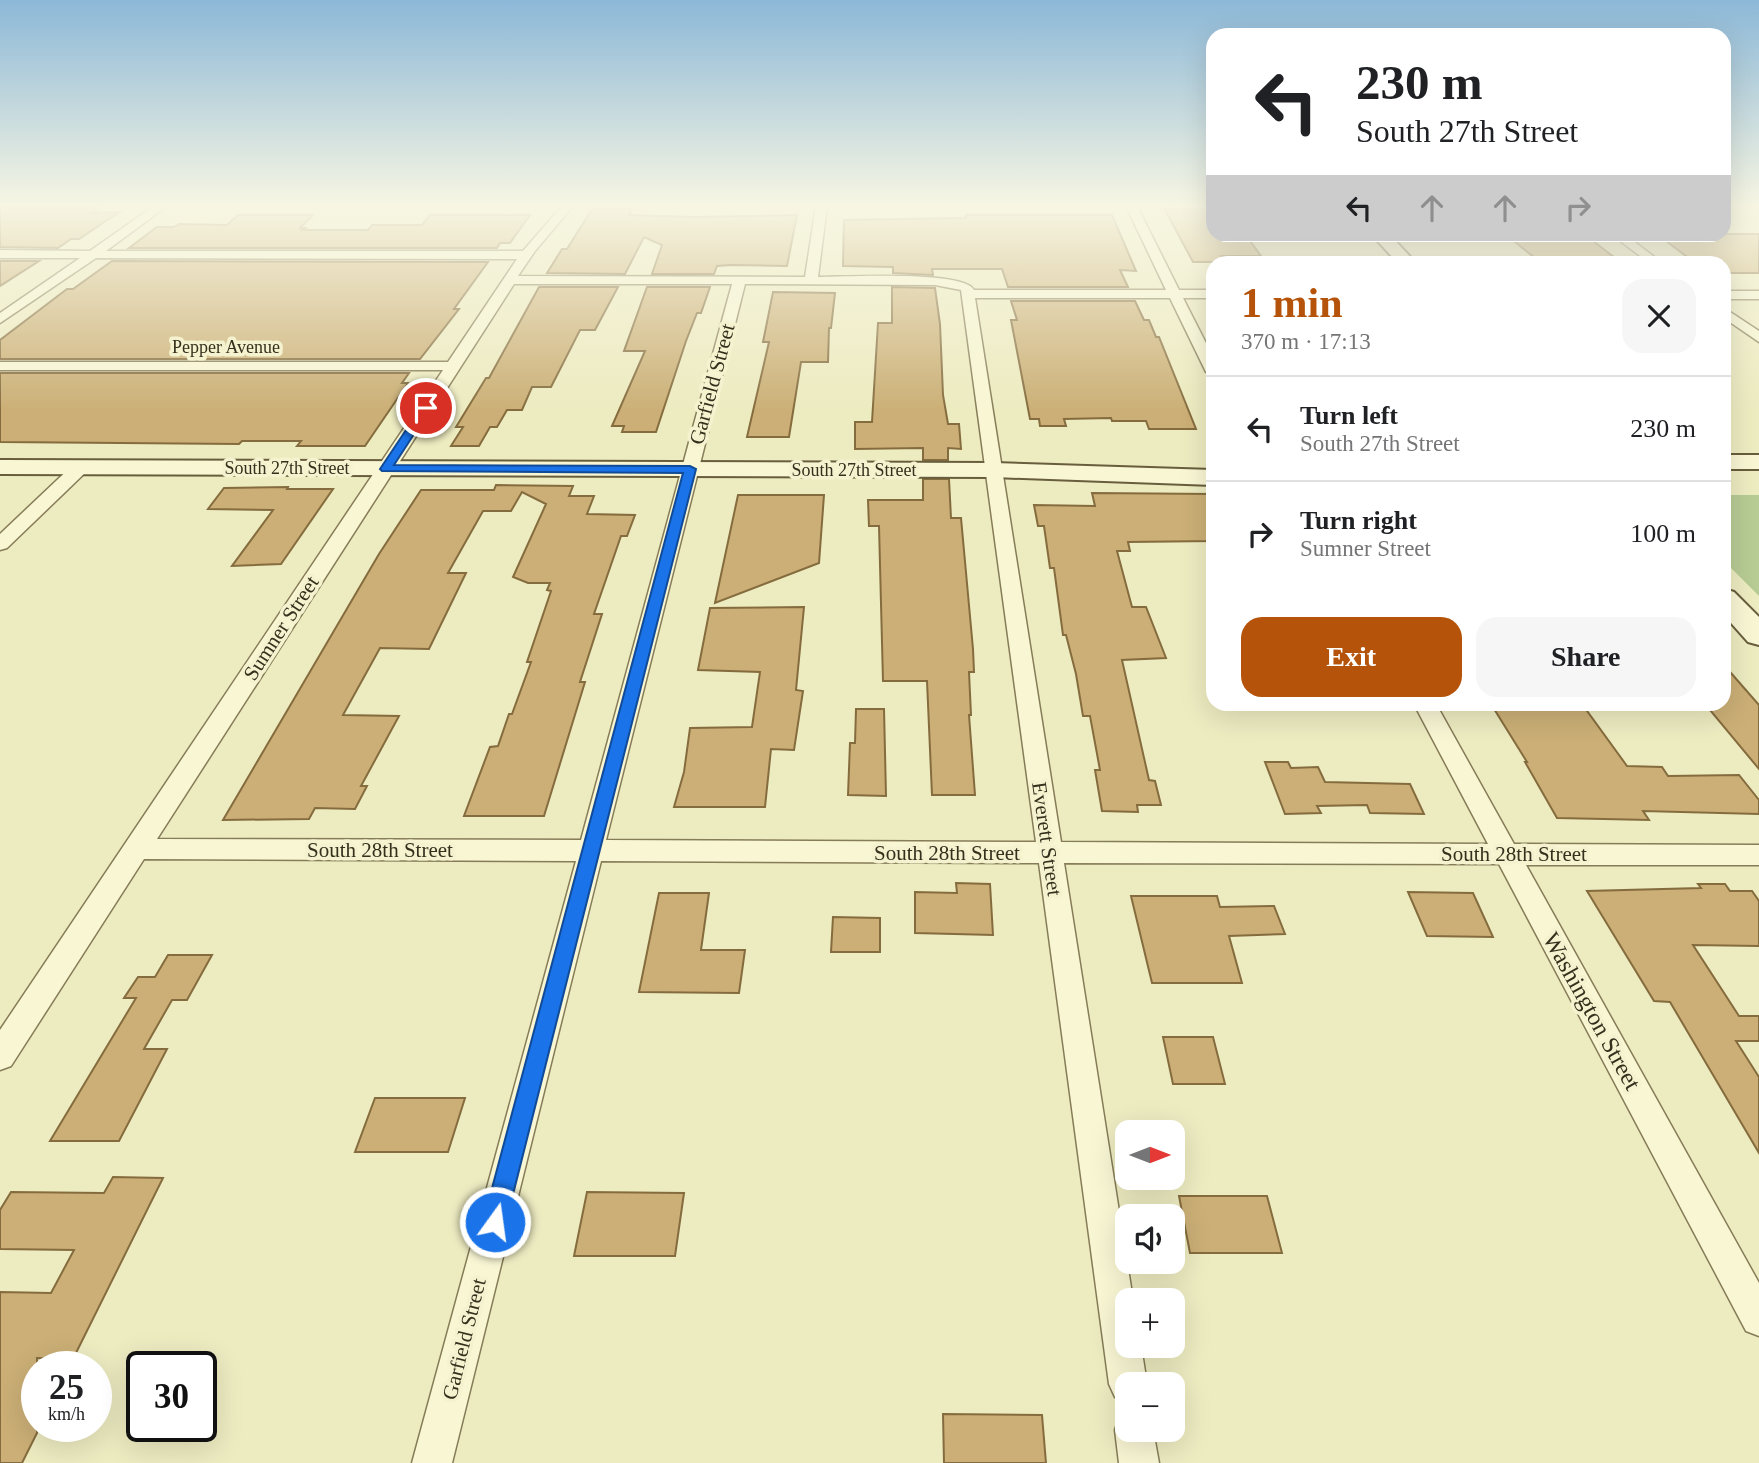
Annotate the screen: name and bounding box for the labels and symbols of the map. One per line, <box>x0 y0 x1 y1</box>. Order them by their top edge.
street label: Garfield Street <box>684 321 740 447</box>
street label: Pepper Avenue <box>172 337 280 357</box>
pin <box>396 378 456 438</box>
street label: South 27th Street <box>225 458 350 478</box>
street label: South 27th Street <box>792 460 917 480</box>
street label: Sumner Street <box>238 571 324 685</box>
street label: Everett Street <box>1027 780 1067 898</box>
street label: South 28th Street <box>307 838 453 862</box>
street label: South 28th Street <box>874 841 1020 865</box>
street label: South 28th Street <box>1441 842 1587 866</box>
street label: Washington Street <box>1538 928 1646 1095</box>
north arrow <box>1115 1120 1185 1190</box>
position arrow <box>458 1185 532 1259</box>
street label: Garfield Street <box>437 1276 491 1402</box>
speed limit sign: 30 <box>126 1351 217 1442</box>

